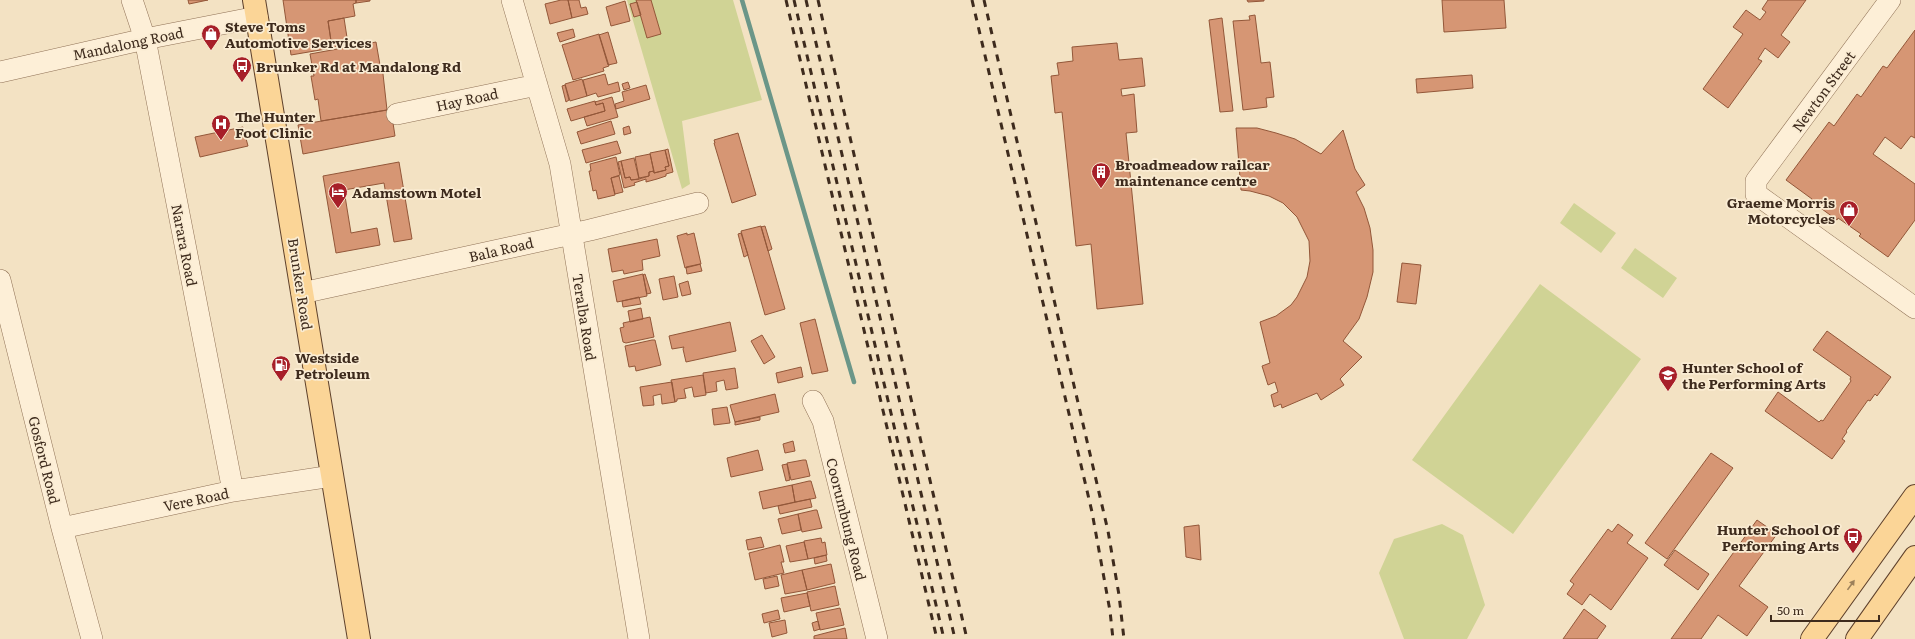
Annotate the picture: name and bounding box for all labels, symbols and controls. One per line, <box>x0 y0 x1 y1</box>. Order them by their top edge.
place label: Steve Toms Automotive Services <box>225 16 371 52</box>
street label: Mandalong Road <box>71 21 186 65</box>
shop icon: Steve Toms Automotive Services <box>200 23 222 51</box>
street label: Newton Street <box>1787 46 1859 136</box>
bus stop icon: Brunker Rd at Mandalong Rd <box>231 55 253 83</box>
place label: Brunker Rd at Mandalong Rd <box>256 56 461 76</box>
street label: Hay Road <box>434 83 500 115</box>
place label: The Hunter Foot Clinic <box>235 106 316 142</box>
hospital icon: The Hunter Foot Clinic <box>210 113 232 141</box>
place label: Broadmeadow railcar maintenance centre <box>1115 154 1270 190</box>
building icon: Broadmeadow railcar maintenance centre <box>1090 161 1112 189</box>
hotel icon: Adamstown Motel <box>327 181 349 209</box>
place label: Adamstown Motel <box>352 182 481 202</box>
place label: Graeme Morris Motorcycles <box>1727 192 1835 228</box>
shop icon: Graeme Morris Motorcycles <box>1838 199 1860 227</box>
street label: Narara Road <box>167 202 203 288</box>
street label: Bala Road <box>467 232 536 266</box>
street label: Brunker Road <box>284 237 318 332</box>
street label: Teralba Road <box>568 272 602 363</box>
place label: Westside Petroleum <box>295 347 370 383</box>
fuel station icon: Westside Petroleum <box>270 354 292 382</box>
place label: Hunter School of the Performing Arts <box>1682 357 1826 393</box>
school or university icon: Hunter School of the Performing Arts <box>1657 364 1679 392</box>
street label: Gosford Road <box>24 414 66 506</box>
street label: Coorumbung Road <box>822 456 872 583</box>
street label: Vere Road <box>161 482 231 516</box>
place label: Hunter School Of Performing Arts <box>1717 519 1841 555</box>
bus stop icon: Hunter School Of Performing Arts <box>1842 526 1864 554</box>
one-way arrow <box>1847 579 1855 590</box>
scale bar <box>1771 597 1879 623</box>
text: 50 m <box>1777 601 1804 619</box>

